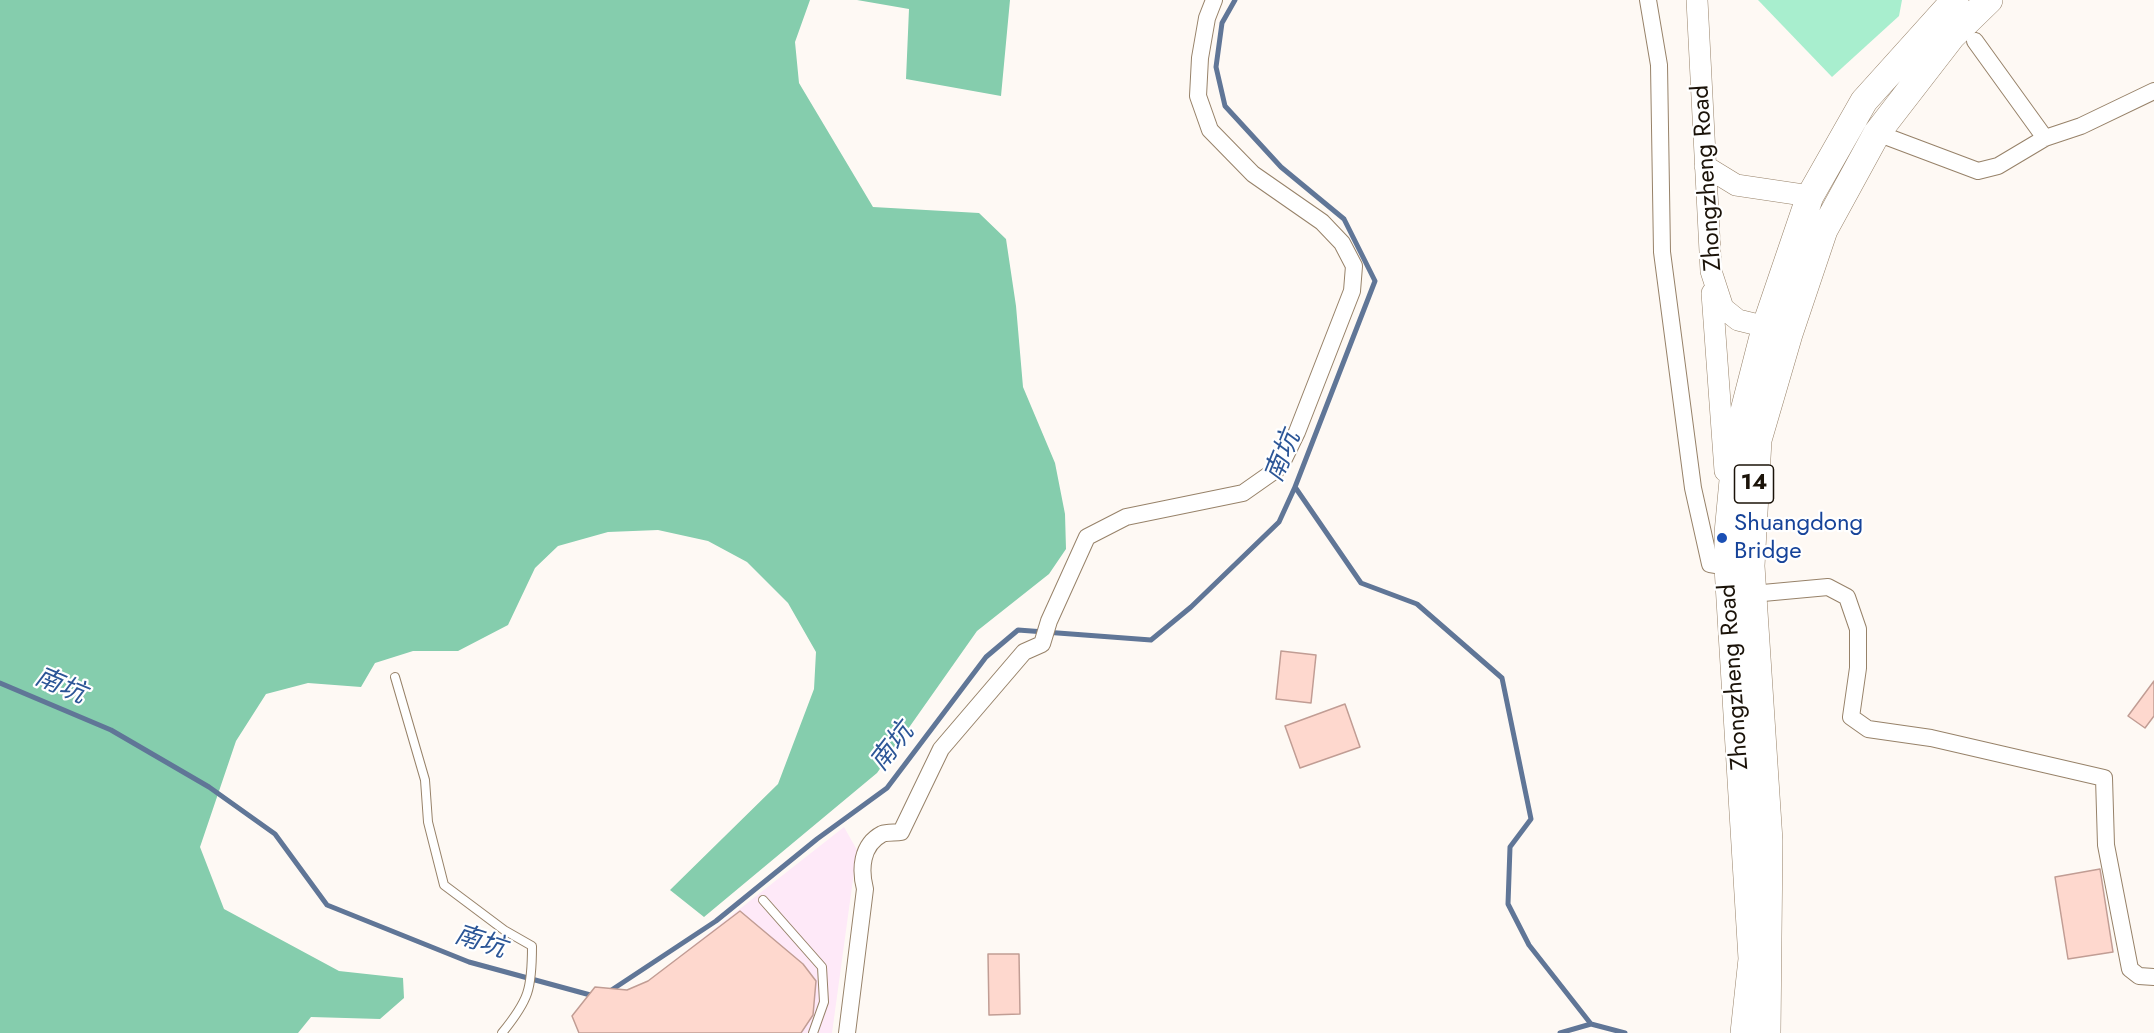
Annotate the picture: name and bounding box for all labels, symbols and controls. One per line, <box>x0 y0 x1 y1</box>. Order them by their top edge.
street label: Zhongzheng Road <box>1687 84 1729 272</box>
water label: 南坑 <box>1260 427 1308 487</box>
road number: 14 <box>1734 465 1774 503</box>
place label: Shuangdong Bridge <box>1734 510 1863 566</box>
marker: Shuangdong Bridge <box>1715 531 1729 545</box>
street label: Zhongzheng Road <box>1714 583 1756 771</box>
water label: 南坑 <box>30 662 90 712</box>
water label: 南坑 <box>865 718 921 778</box>
water label: 南坑 <box>450 920 510 966</box>

